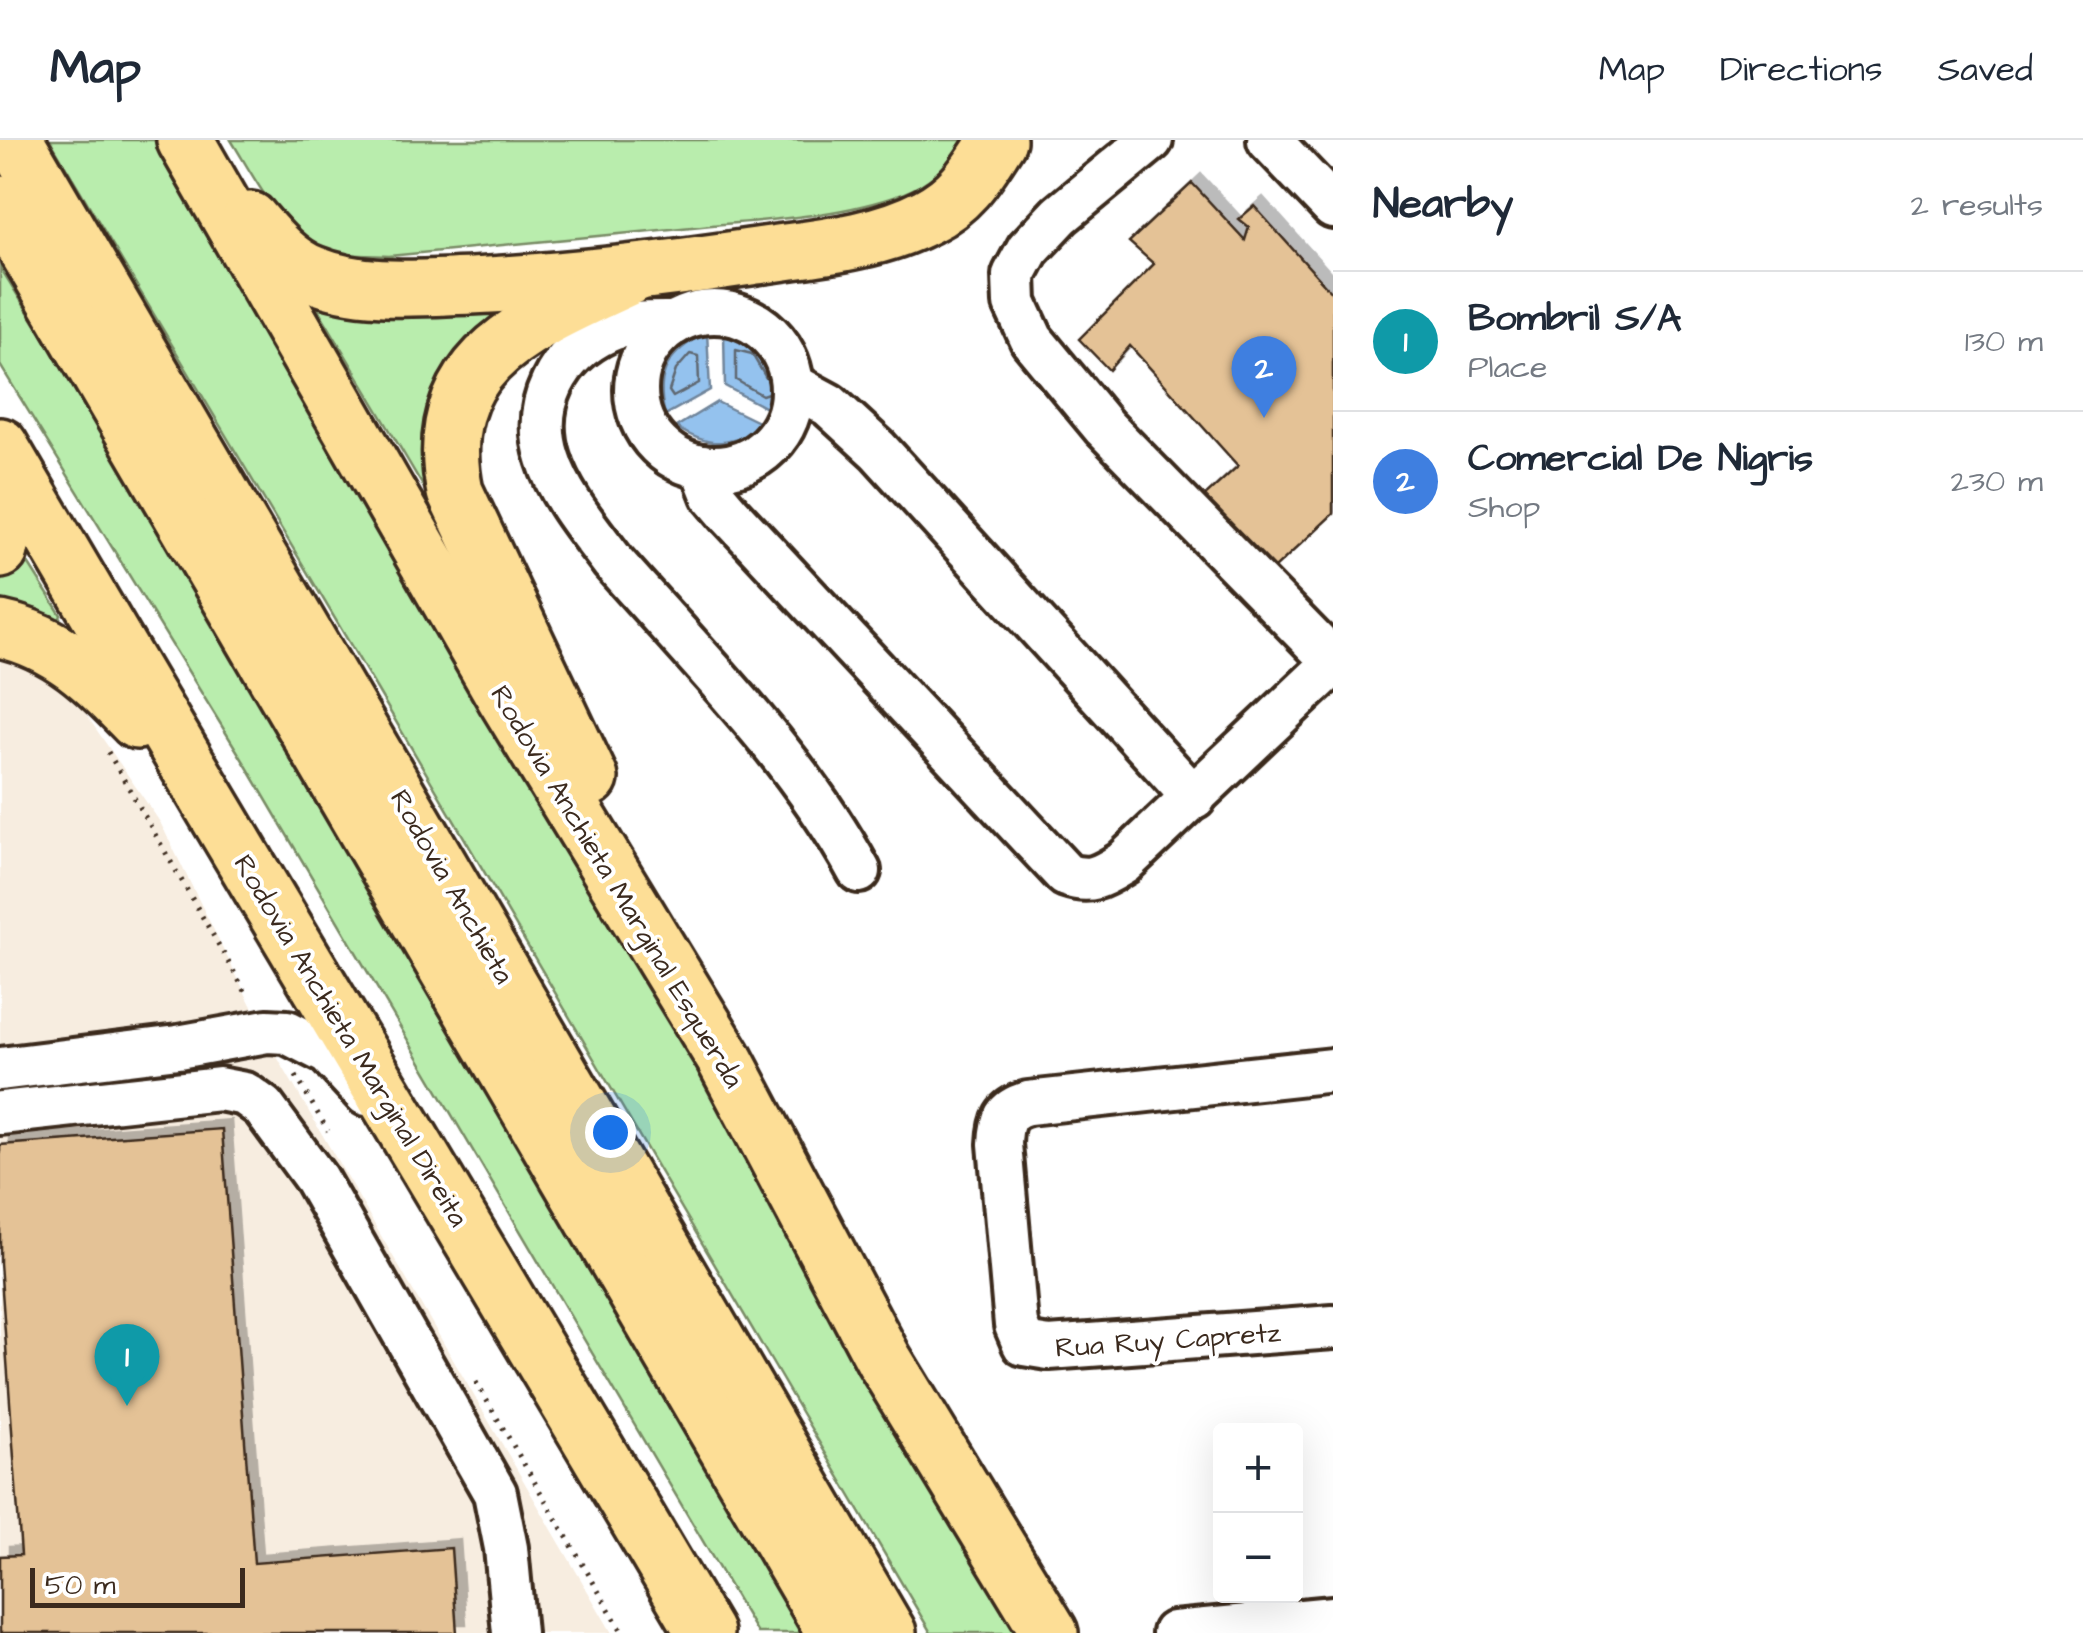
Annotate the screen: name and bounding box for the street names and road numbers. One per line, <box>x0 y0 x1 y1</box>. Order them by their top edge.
street label: Rodovia Anchieta Marginal Esquerda <box>480 678 753 1096</box>
street label: Rodovia Anchieta <box>380 782 523 991</box>
street label: Rodovia Anchieta Marginal Direita <box>223 847 478 1235</box>
street label: Rua Ruy Capretz <box>1054 1313 1282 1370</box>

